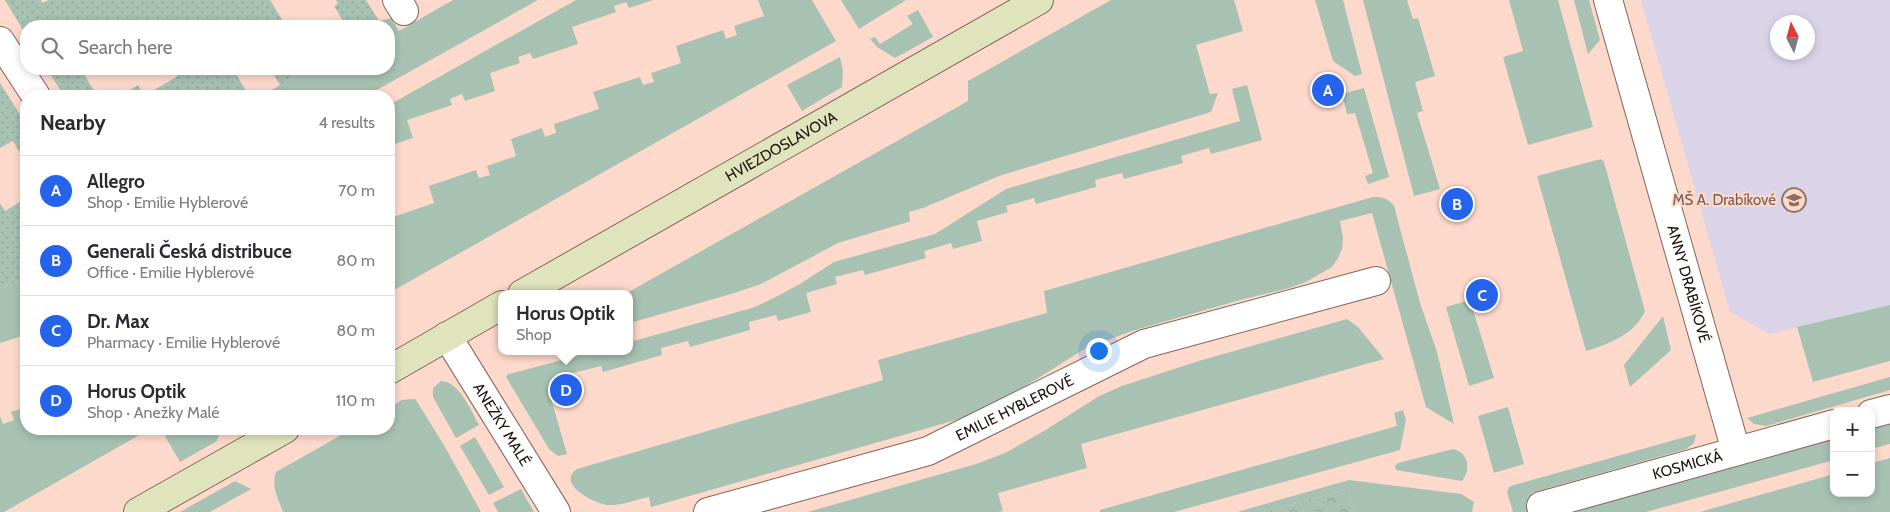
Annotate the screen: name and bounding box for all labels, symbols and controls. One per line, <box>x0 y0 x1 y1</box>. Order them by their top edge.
north arrow <box>1770 15 1815 60</box>
search box <box>20 20 395 75</box>
icon: search <box>38 34 66 62</box>
text: Search here <box>78 36 172 59</box>
pin: A <box>1312 71 1344 109</box>
street label: HVIEZDOSLAVOVA <box>722 107 841 186</box>
text: Nearby <box>40 110 106 135</box>
text: 4 results <box>318 113 375 132</box>
text: Allegro <box>87 170 145 193</box>
text: A <box>51 181 61 200</box>
text: 70 m <box>338 181 375 200</box>
pin: B <box>1441 185 1473 223</box>
school or university icon: MŠ A. Drabíkové <box>1781 187 1807 213</box>
place label: MŠ A. Drabíkové <box>1672 190 1776 209</box>
text: Shop · Emilie Hyblerové <box>87 193 248 212</box>
street label: ANNY DRABÍKOVÉ <box>1663 223 1715 345</box>
text: Generali Česká distribuce <box>87 240 292 263</box>
text: B <box>51 251 61 270</box>
text: 80 m <box>337 251 375 270</box>
text: Office · Emilie Hyblerové <box>87 263 254 282</box>
pin: C <box>1466 276 1498 314</box>
popup <box>498 290 633 355</box>
text: Horus Optik <box>516 302 615 325</box>
text: Dr. Max <box>87 310 149 333</box>
text: C <box>51 321 61 340</box>
text: 80 m <box>337 321 375 340</box>
text: Shop <box>516 325 552 344</box>
text: Pharmacy · Emilie Hyblerové <box>87 333 280 352</box>
your location <box>1086 338 1112 364</box>
street label: EMILIE HYBLEROVÉ <box>953 370 1076 445</box>
pin: D <box>550 371 582 409</box>
text: Horus Optik <box>87 380 186 403</box>
street label: ANEŽKY MALÉ <box>469 380 535 469</box>
text: D <box>50 391 62 410</box>
text: 110 m <box>336 391 375 410</box>
text: Shop · Anežky Malé <box>87 403 219 422</box>
map controls <box>1830 407 1875 497</box>
button: + <box>1830 407 1875 452</box>
street label: KOSMICKÁ <box>1651 446 1725 483</box>
button: − <box>1830 452 1875 497</box>

